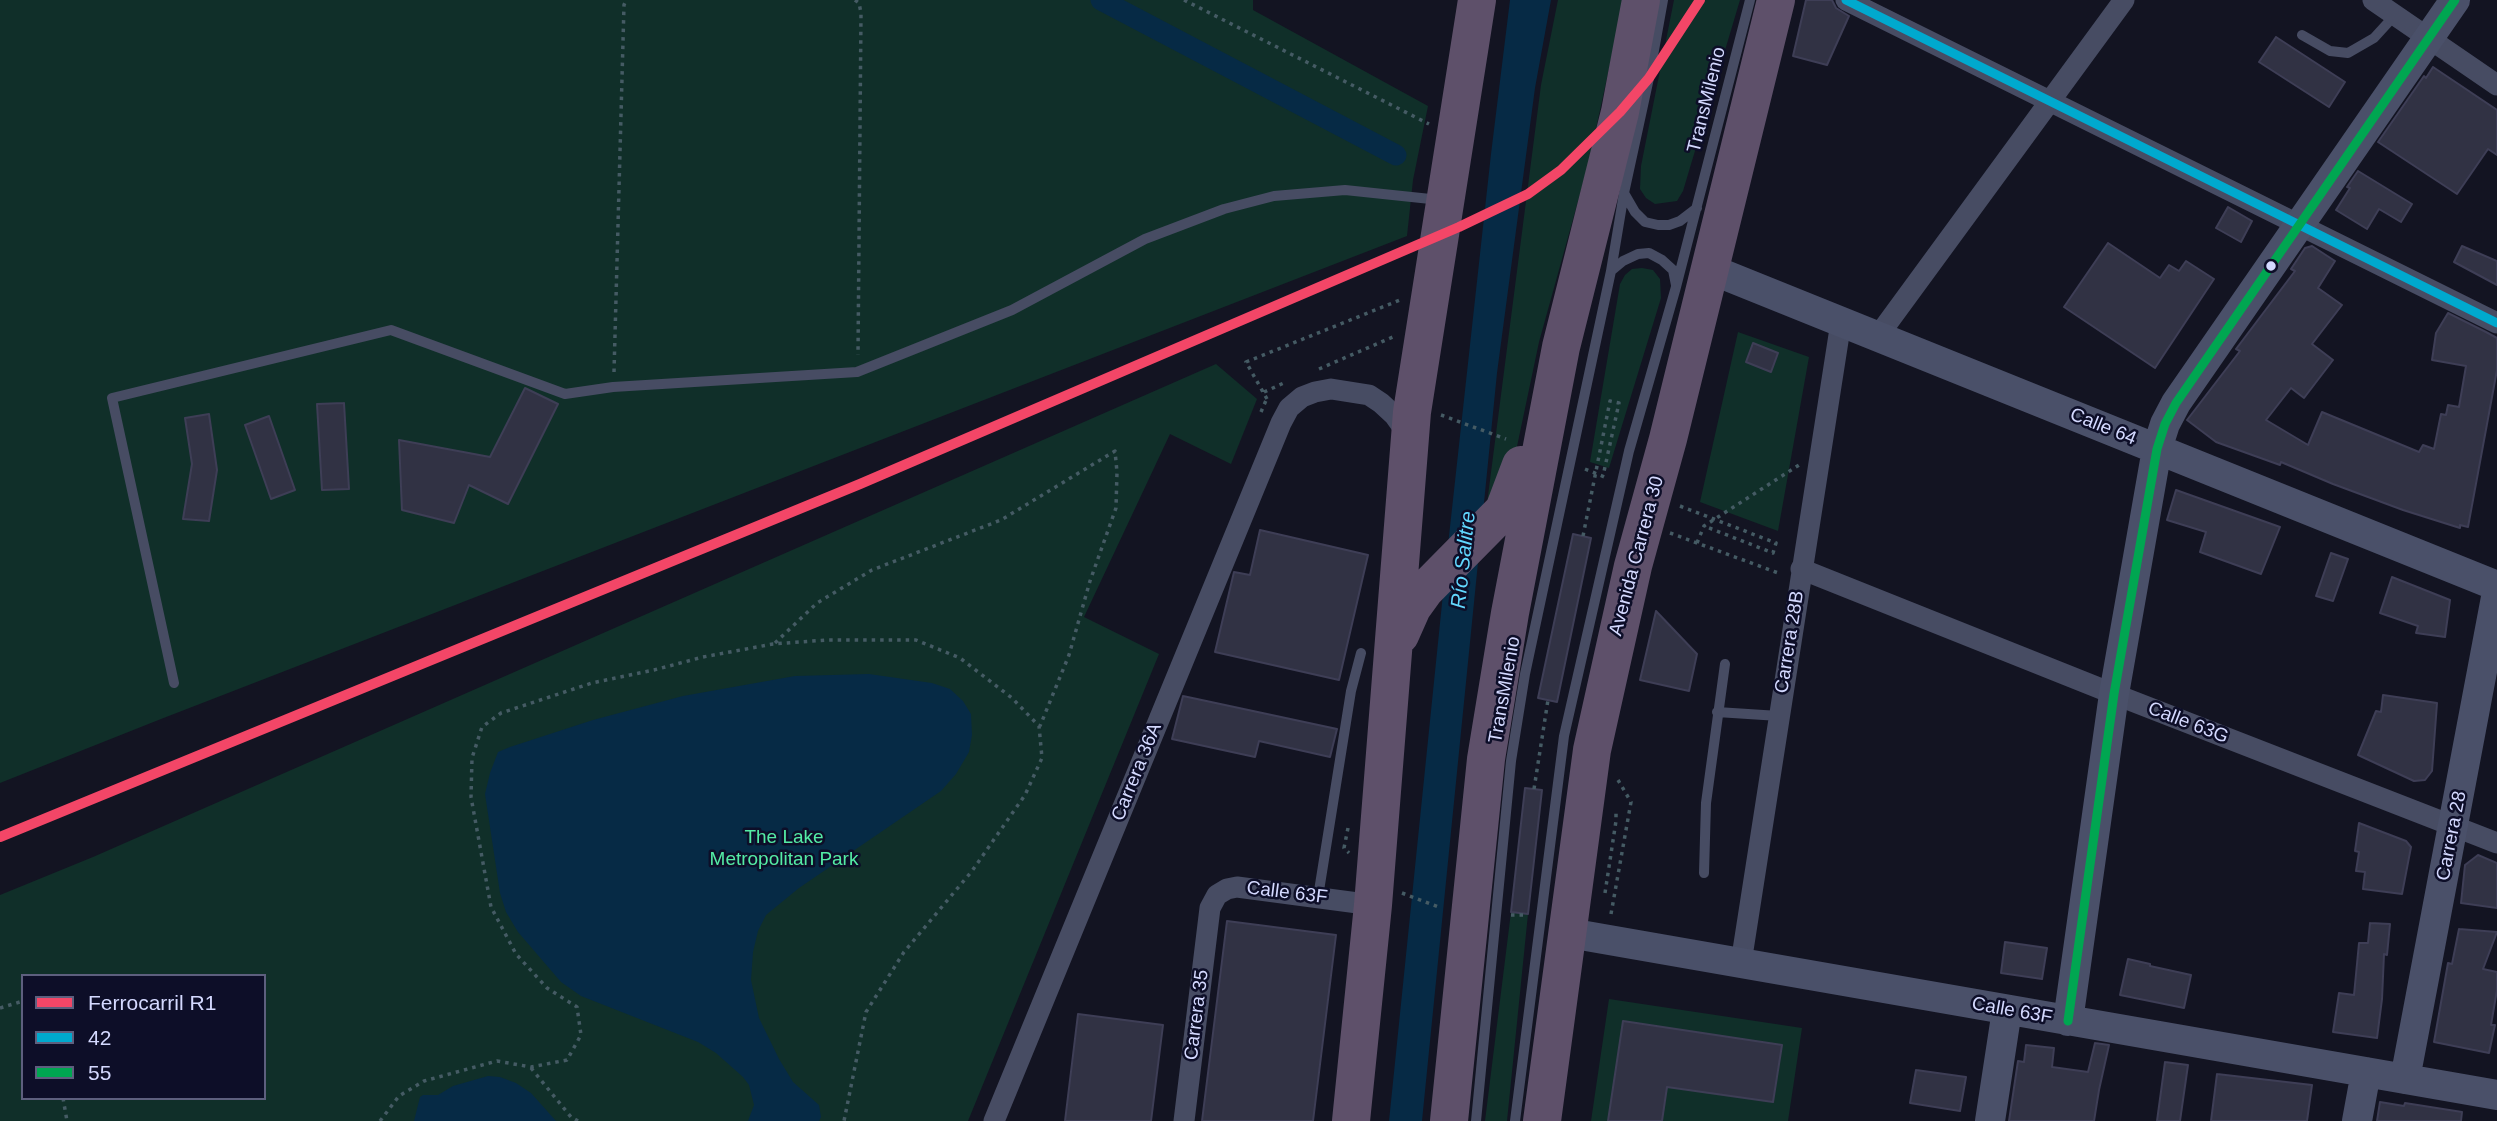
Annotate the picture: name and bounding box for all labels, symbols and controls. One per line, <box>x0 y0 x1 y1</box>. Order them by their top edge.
street label: TransMilenio <box>1683 45 1731 155</box>
unlabelled marker <box>2264 259 2278 273</box>
street label: Calle 64 <box>2066 403 2140 451</box>
street label: Avenida Carrera 30 <box>1605 474 1669 638</box>
water label: Río Salitre <box>1446 510 1482 610</box>
street label: Carrera 28B <box>1771 589 1809 695</box>
street label: TransMilenio <box>1484 635 1526 745</box>
street label: Calle 63G <box>2144 697 2232 749</box>
street label: Carrera 36A <box>1107 720 1167 824</box>
street label: Carrera 28 <box>2432 789 2472 883</box>
park label: The Lake Metropolitan Park <box>710 827 858 871</box>
street label: Calle 63F <box>1245 877 1329 909</box>
street label: Carrera 35 <box>1180 969 1214 1061</box>
legend <box>21 974 266 1100</box>
text: Ferrocarril R1 <box>88 991 216 1014</box>
street label: Calle 63F <box>1970 993 2054 1029</box>
text: 42 <box>88 1026 111 1049</box>
text: 55 <box>88 1061 111 1084</box>

